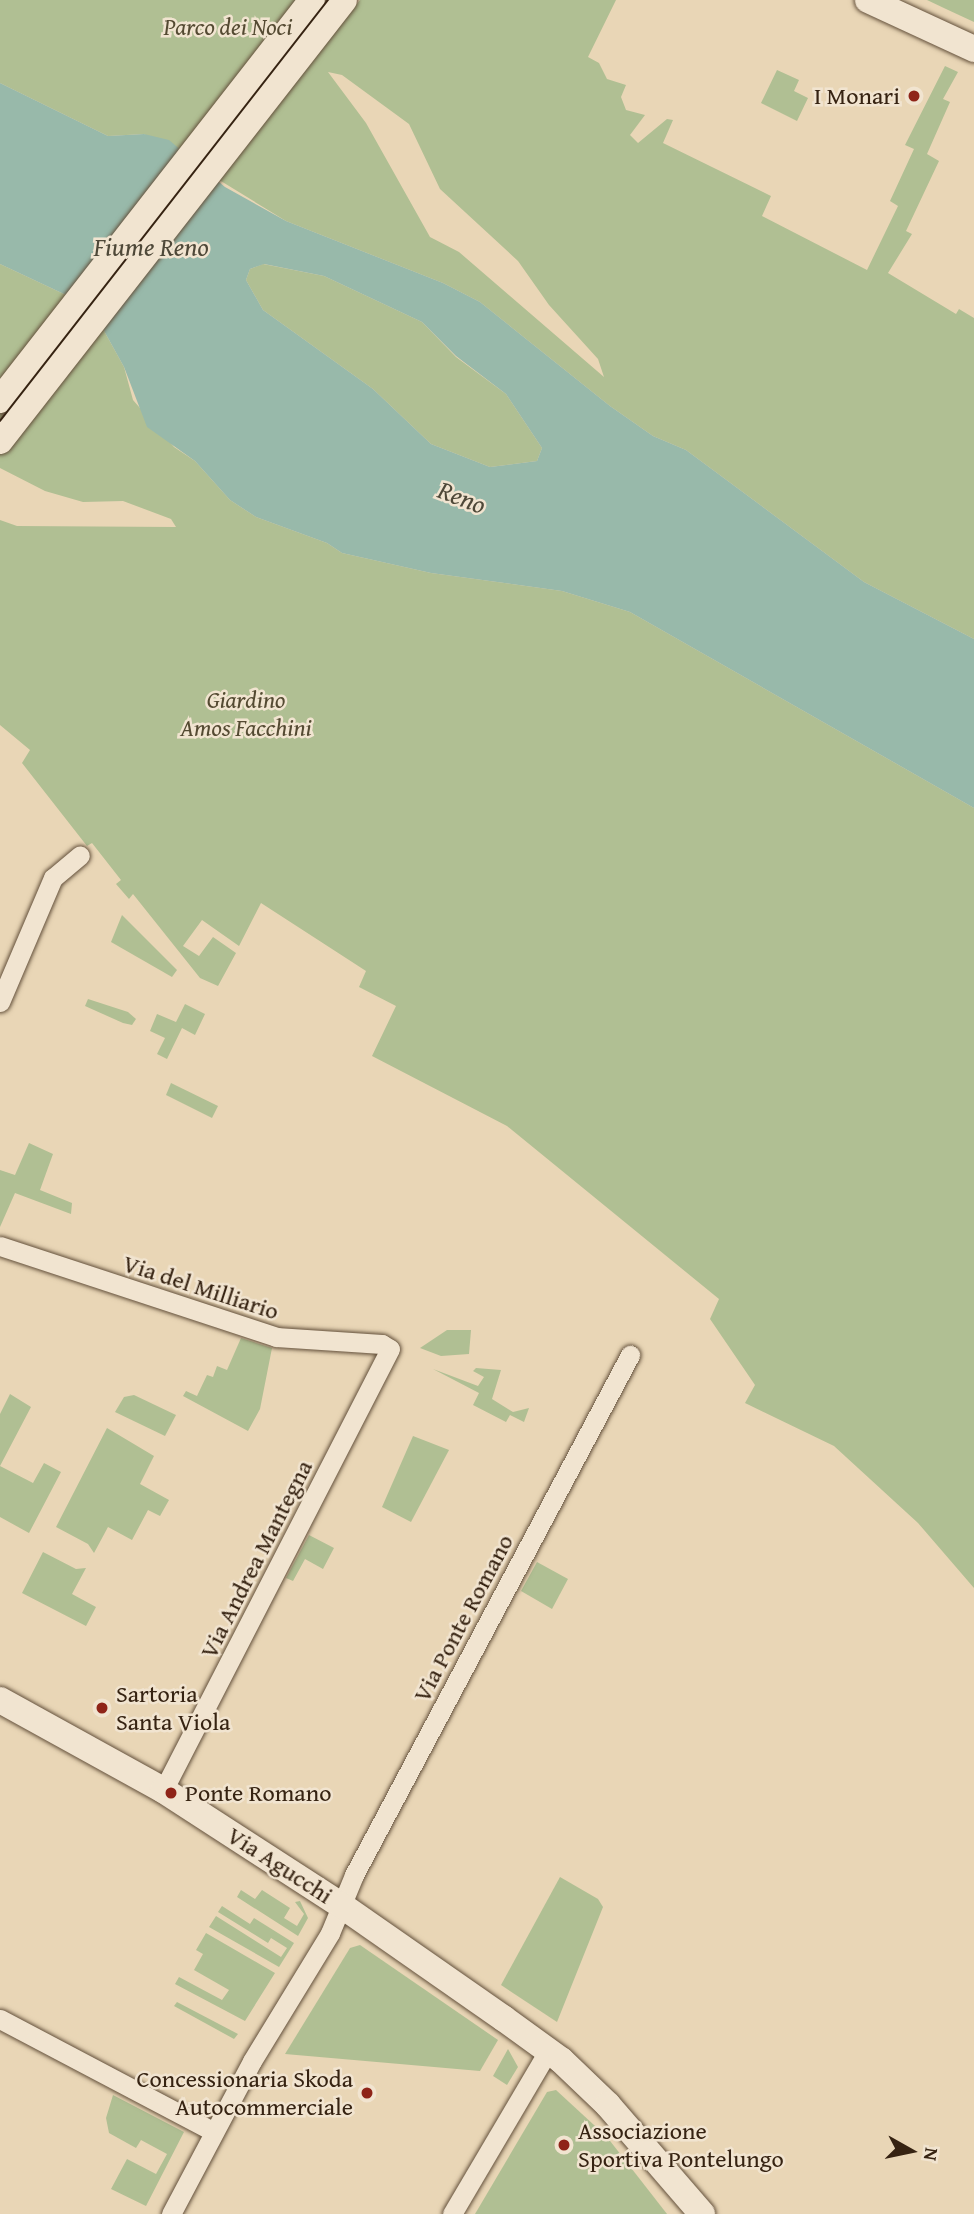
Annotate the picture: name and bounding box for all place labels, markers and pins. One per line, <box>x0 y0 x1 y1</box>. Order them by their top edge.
place label: I Monari <box>814 82 900 110</box>
marker: I Monari <box>906 88 922 104</box>
place label: Sartoria Santa Viola <box>116 1680 230 1736</box>
marker: Sartoria Santa Viola <box>94 1700 110 1716</box>
place label: Ponte Romano <box>185 1779 331 1807</box>
marker: Ponte Romano <box>163 1785 179 1801</box>
place label: Concessionaria Skoda Autocommerciale <box>136 2065 353 2121</box>
marker: Concessionaria Skoda Autocommerciale <box>359 2085 375 2101</box>
place label: Associazione Sportiva Pontelungo <box>578 2117 784 2173</box>
marker: Associazione Sportiva Pontelungo <box>556 2137 572 2153</box>

